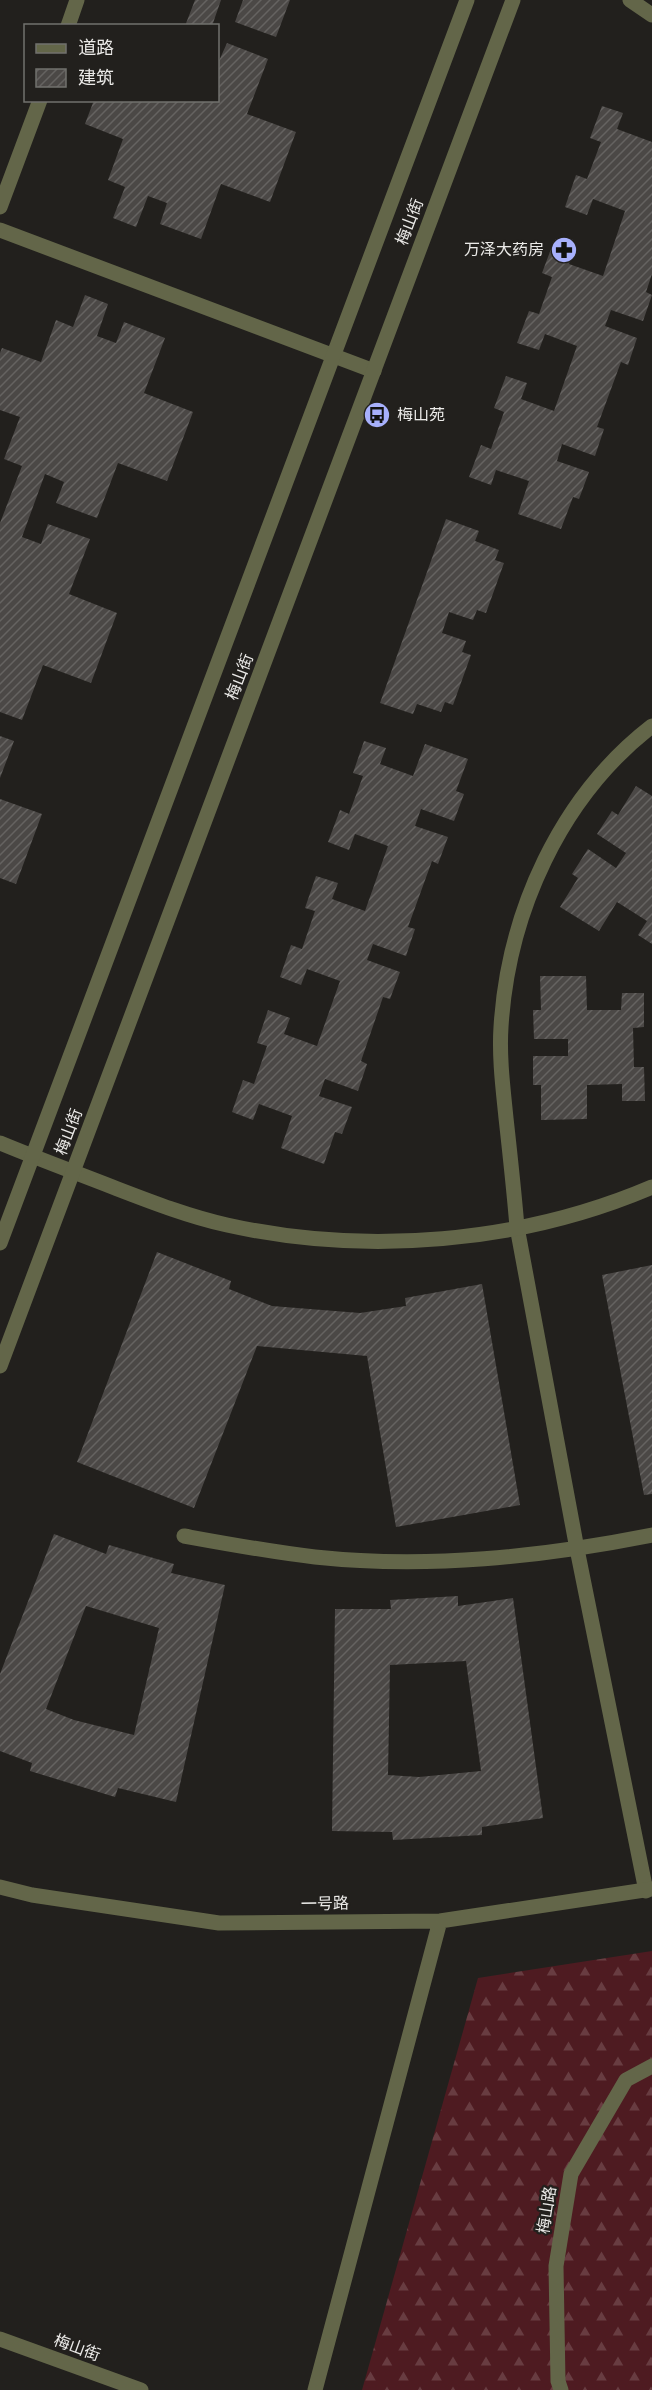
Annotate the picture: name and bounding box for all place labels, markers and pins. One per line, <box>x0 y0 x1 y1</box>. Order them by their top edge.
pharmacy icon: 万泽大药房 <box>549 235 579 265</box>
place label: 万泽大药房 <box>464 240 544 260</box>
bus stop icon: 梅山苑 <box>362 400 392 430</box>
place label: 梅山苑 <box>397 405 445 425</box>

